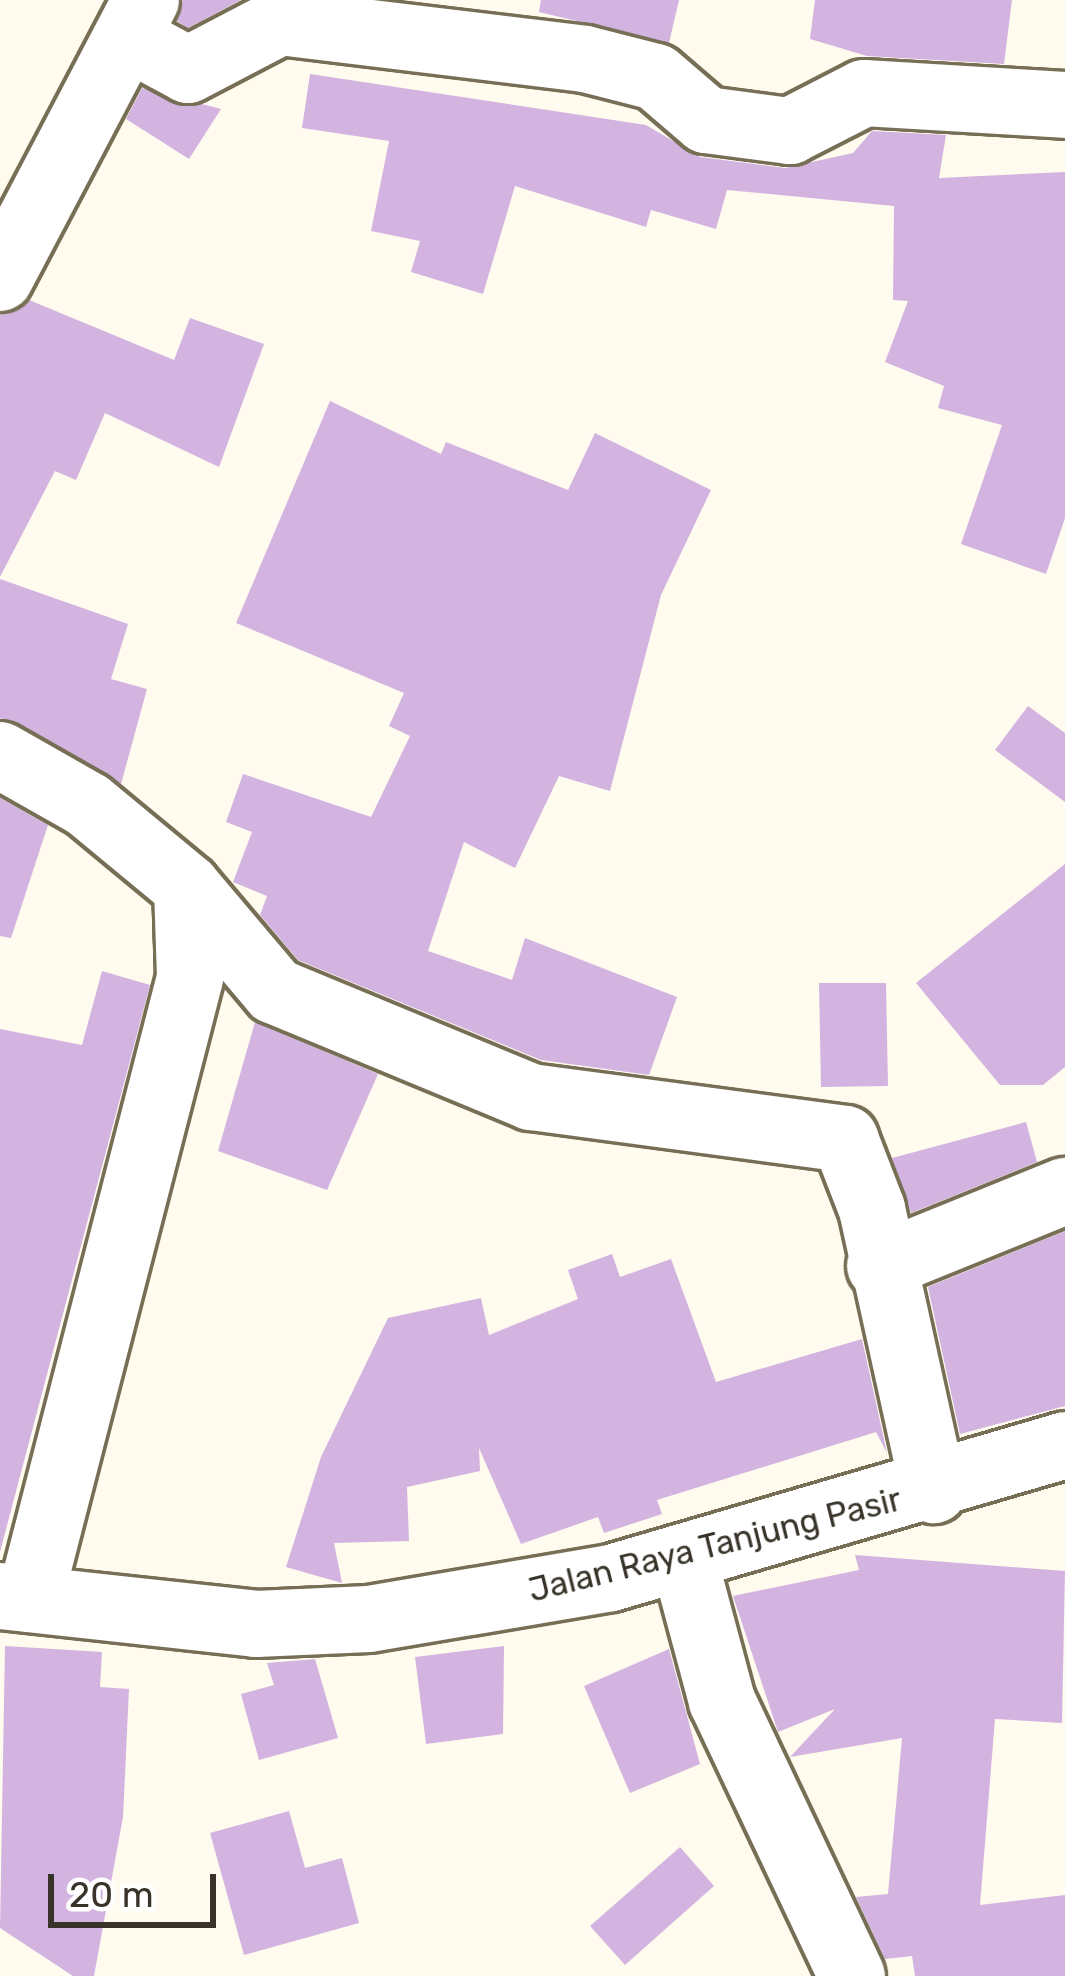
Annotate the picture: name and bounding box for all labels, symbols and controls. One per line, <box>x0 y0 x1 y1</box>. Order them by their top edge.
street label: Jalan Raya Tanjung Pasir <box>524 1479 906 1611</box>
scale bar <box>54 1850 222 1924</box>
text: 20 m <box>69 1873 154 1916</box>

